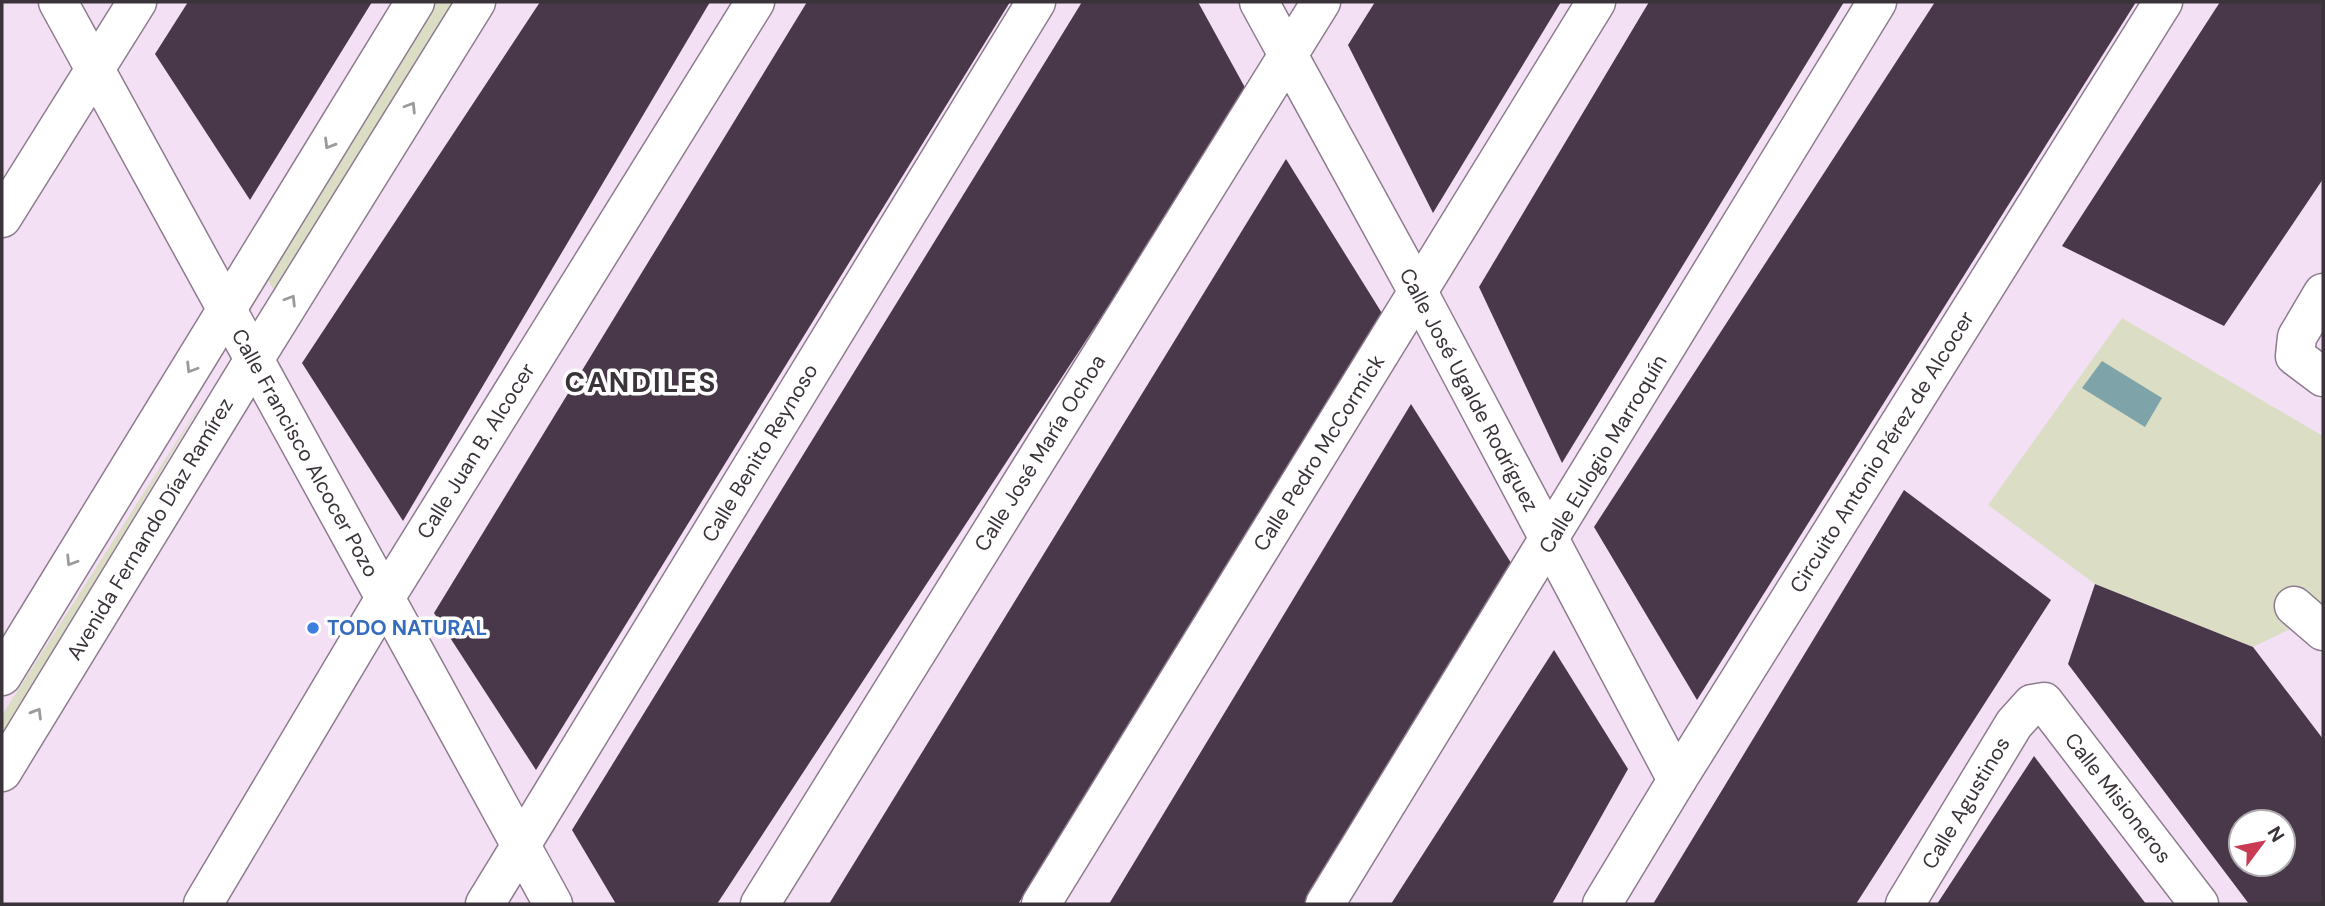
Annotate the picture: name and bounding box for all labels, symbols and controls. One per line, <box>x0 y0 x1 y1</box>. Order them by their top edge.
one-way arrow <box>402 101 415 114</box>
one-way arrow <box>324 136 337 149</box>
street label: Calle José Ugalde Rodríguez <box>1393 263 1545 517</box>
one-way arrow <box>282 294 295 307</box>
street label: Circuito Antonio Pérez de Alcocer <box>1783 306 1981 598</box>
street label: Calle Francisco Alcocer Pozo <box>225 324 385 582</box>
street label: Calle José María Ochoa <box>968 349 1112 557</box>
street label: Calle Pedro McCormick <box>1247 349 1391 557</box>
street label: Calle Eulogio Marroquín <box>1532 349 1674 559</box>
street label: Calle Juan B. Alcocer <box>411 358 542 544</box>
street label: Calle Benito Reynoso <box>696 359 824 547</box>
one-way arrow <box>186 360 199 373</box>
district label: CANDILES <box>564 364 718 401</box>
street label: Avenida Fernando Díaz Ramírez <box>60 393 240 665</box>
one-way arrow <box>67 554 80 567</box>
place label: TODO NATURAL <box>327 614 487 642</box>
marker: TODO NATURAL <box>305 620 321 636</box>
one-way arrow <box>29 708 42 721</box>
street label: Calle Misioneros <box>2058 727 2178 869</box>
street label: Calle Agustinos <box>1916 732 2016 874</box>
north arrow <box>2227 808 2297 878</box>
text: N <box>2262 822 2290 847</box>

